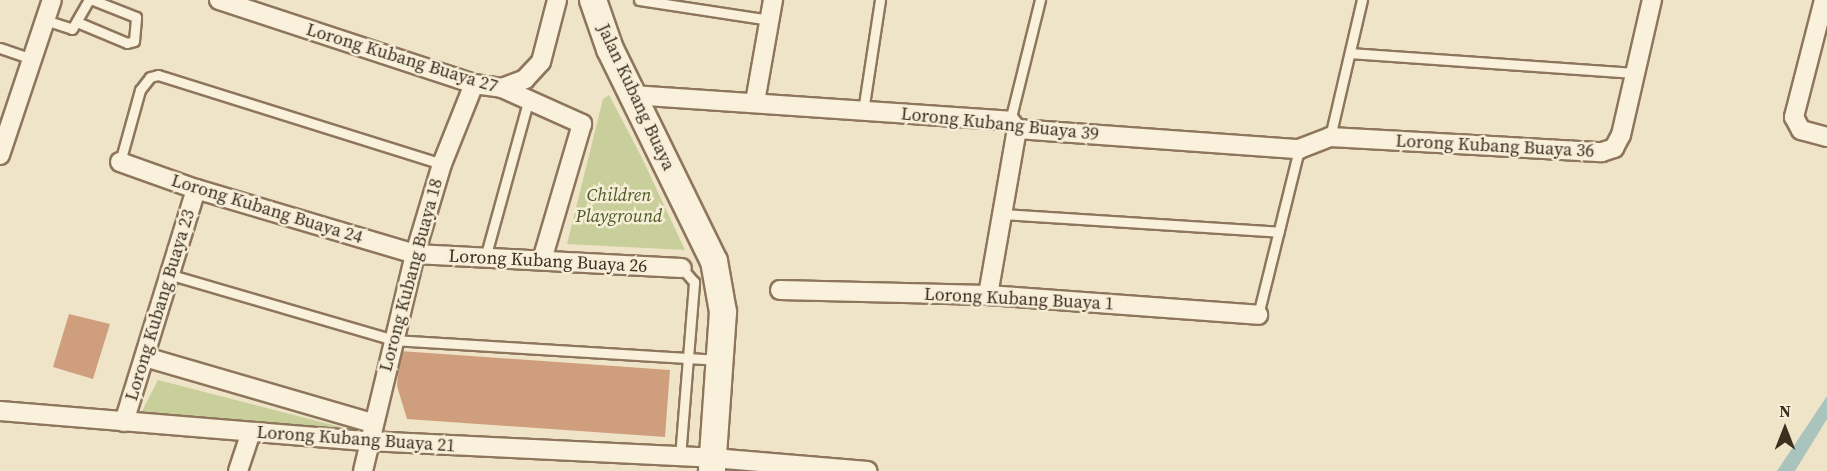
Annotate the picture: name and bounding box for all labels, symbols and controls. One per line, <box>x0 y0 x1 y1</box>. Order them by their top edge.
street label: Lorong Kubang Buaya 27 <box>304 19 500 97</box>
street label: Jalan Kubang Buaya <box>593 20 679 174</box>
street label: Lorong Kubang Buaya 39 <box>900 103 1100 145</box>
street label: Lorong Kubang Buaya 36 <box>1395 130 1595 162</box>
street label: Lorong Kubang Buaya 24 <box>169 170 365 248</box>
street label: Lorong Kubang Buaya 18 <box>375 176 447 374</box>
park label: Children Playground <box>576 185 662 228</box>
street label: Lorong Kubang Buaya 23 <box>121 207 199 403</box>
street label: Lorong Kubang Buaya 26 <box>448 245 648 277</box>
street label: Lorong Kubang Buaya 1 <box>924 283 1114 315</box>
north arrow <box>1755 399 1815 459</box>
text: N <box>1779 400 1791 422</box>
street label: Lorong Kubang Buaya 21 <box>256 421 456 457</box>

